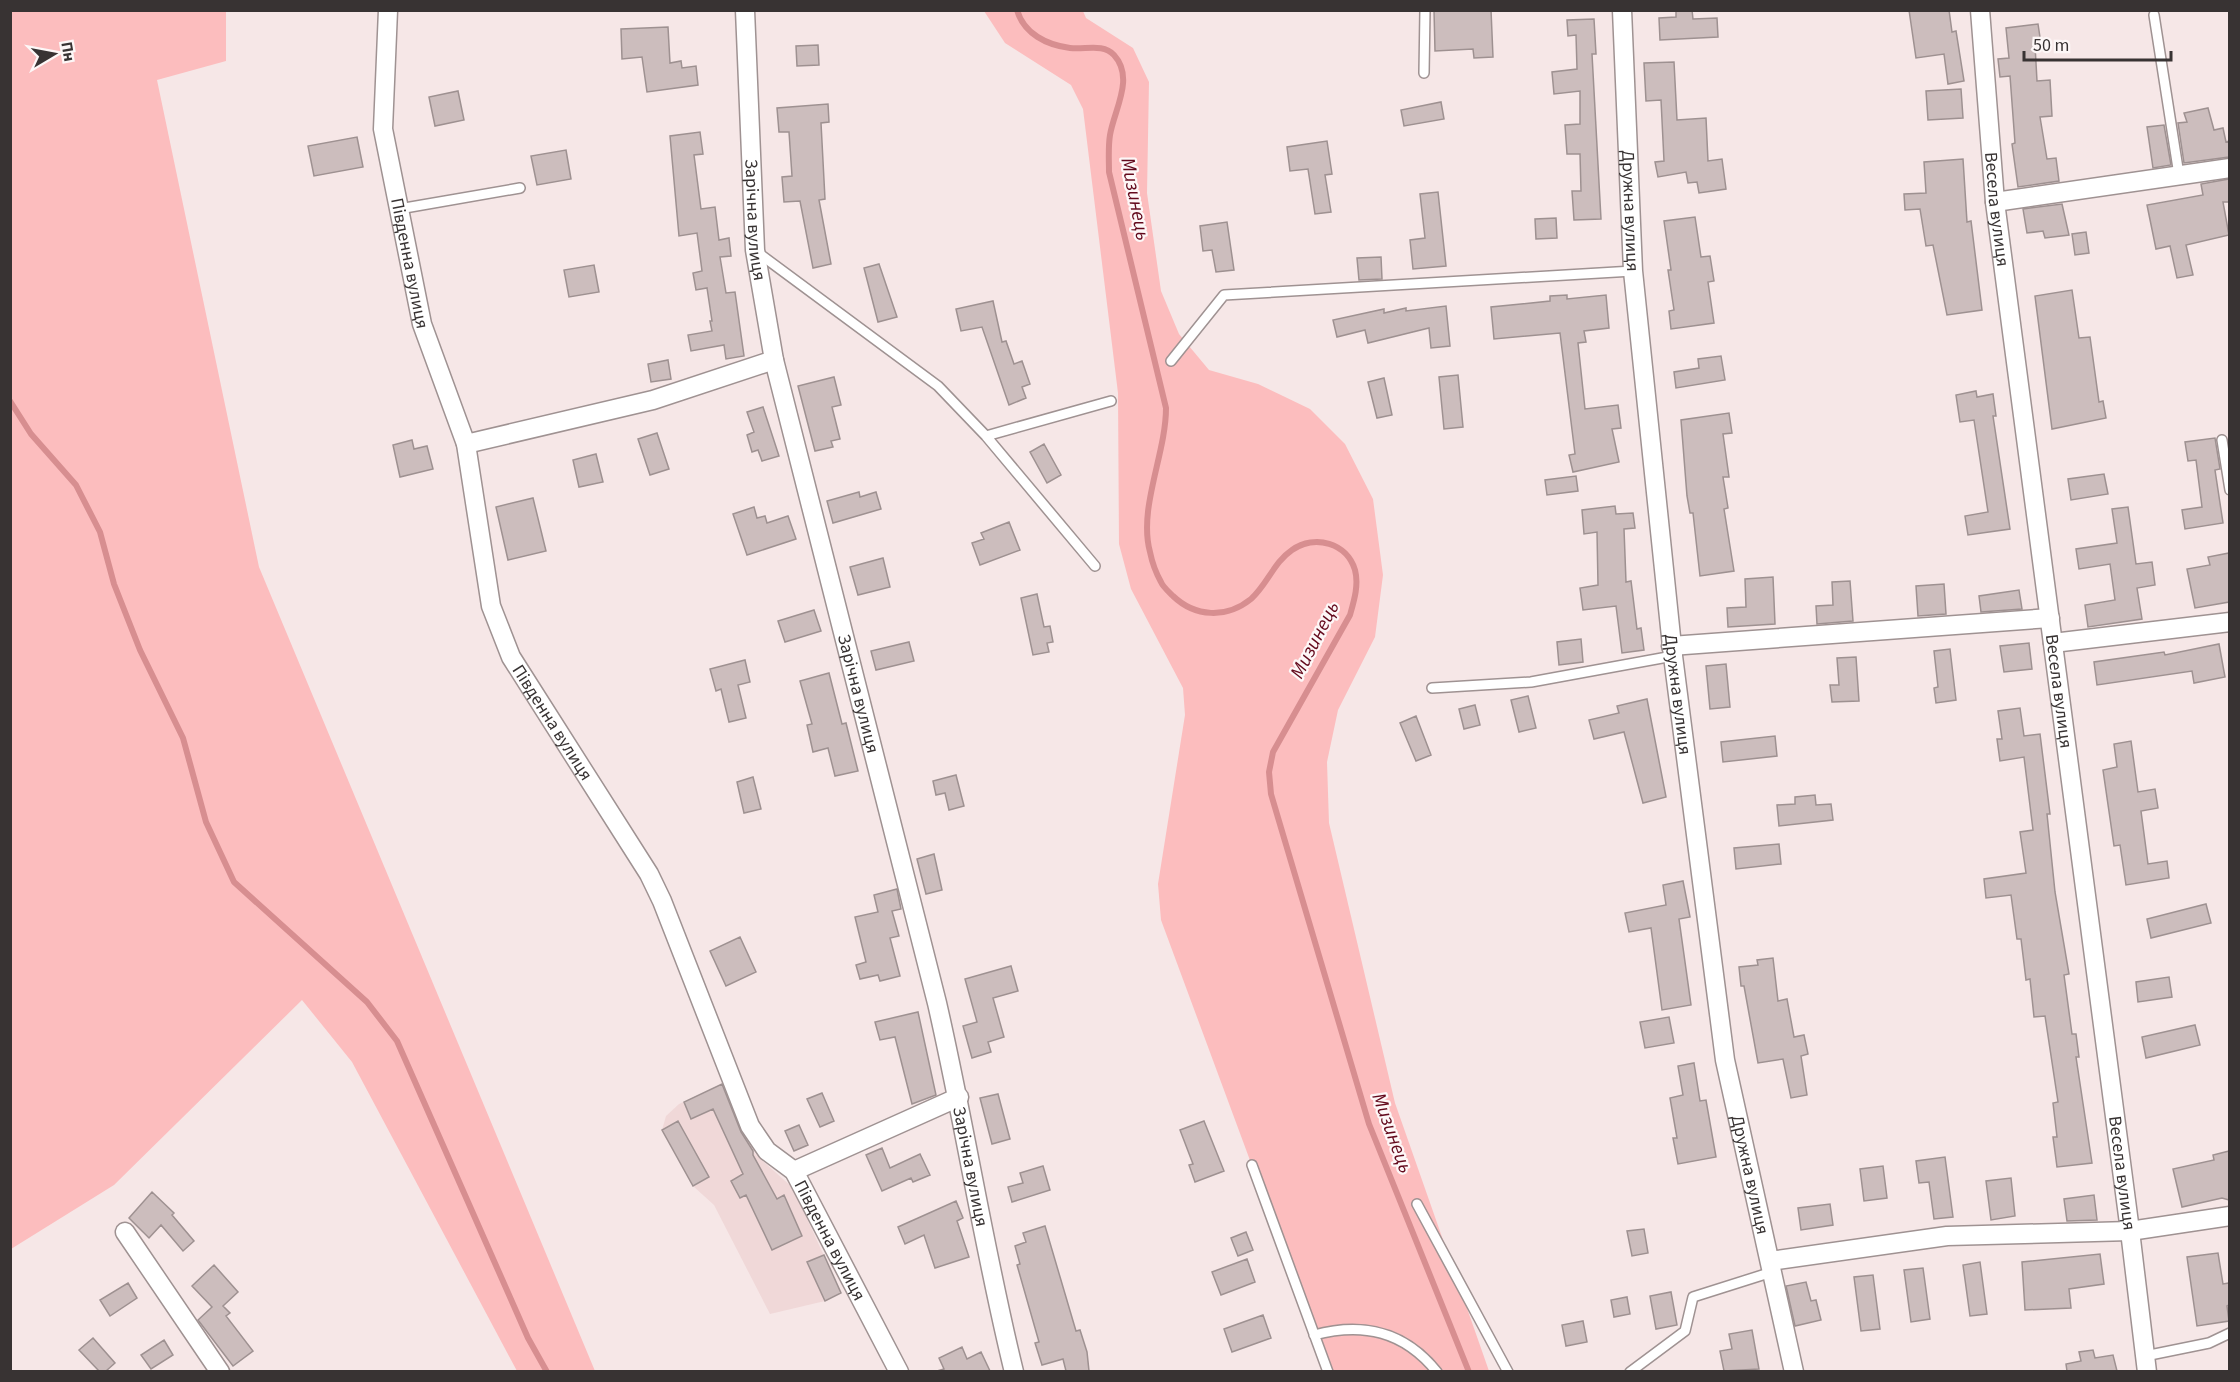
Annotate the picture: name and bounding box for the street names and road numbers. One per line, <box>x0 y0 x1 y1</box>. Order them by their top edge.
street label: Дружна вулиця <box>1615 150 1646 272</box>
street label: Весела вулиця <box>1979 151 2016 268</box>
street label: Зарічна вулиця <box>739 158 773 282</box>
street label: Південна вулиця <box>385 196 435 331</box>
street label: Зарічна вулиця <box>831 631 886 756</box>
street label: Дружна вулиця <box>1658 633 1698 756</box>
street label: Весела вулиця <box>2039 633 2079 750</box>
street label: Південна вулиця <box>506 660 599 785</box>
street label: Зарічна вулиця <box>947 1104 995 1229</box>
street label: Дружна вулиця <box>1725 1113 1776 1237</box>
street label: Весела вулиця <box>2103 1114 2142 1232</box>
street label: Південна вулиця <box>788 1175 872 1305</box>

